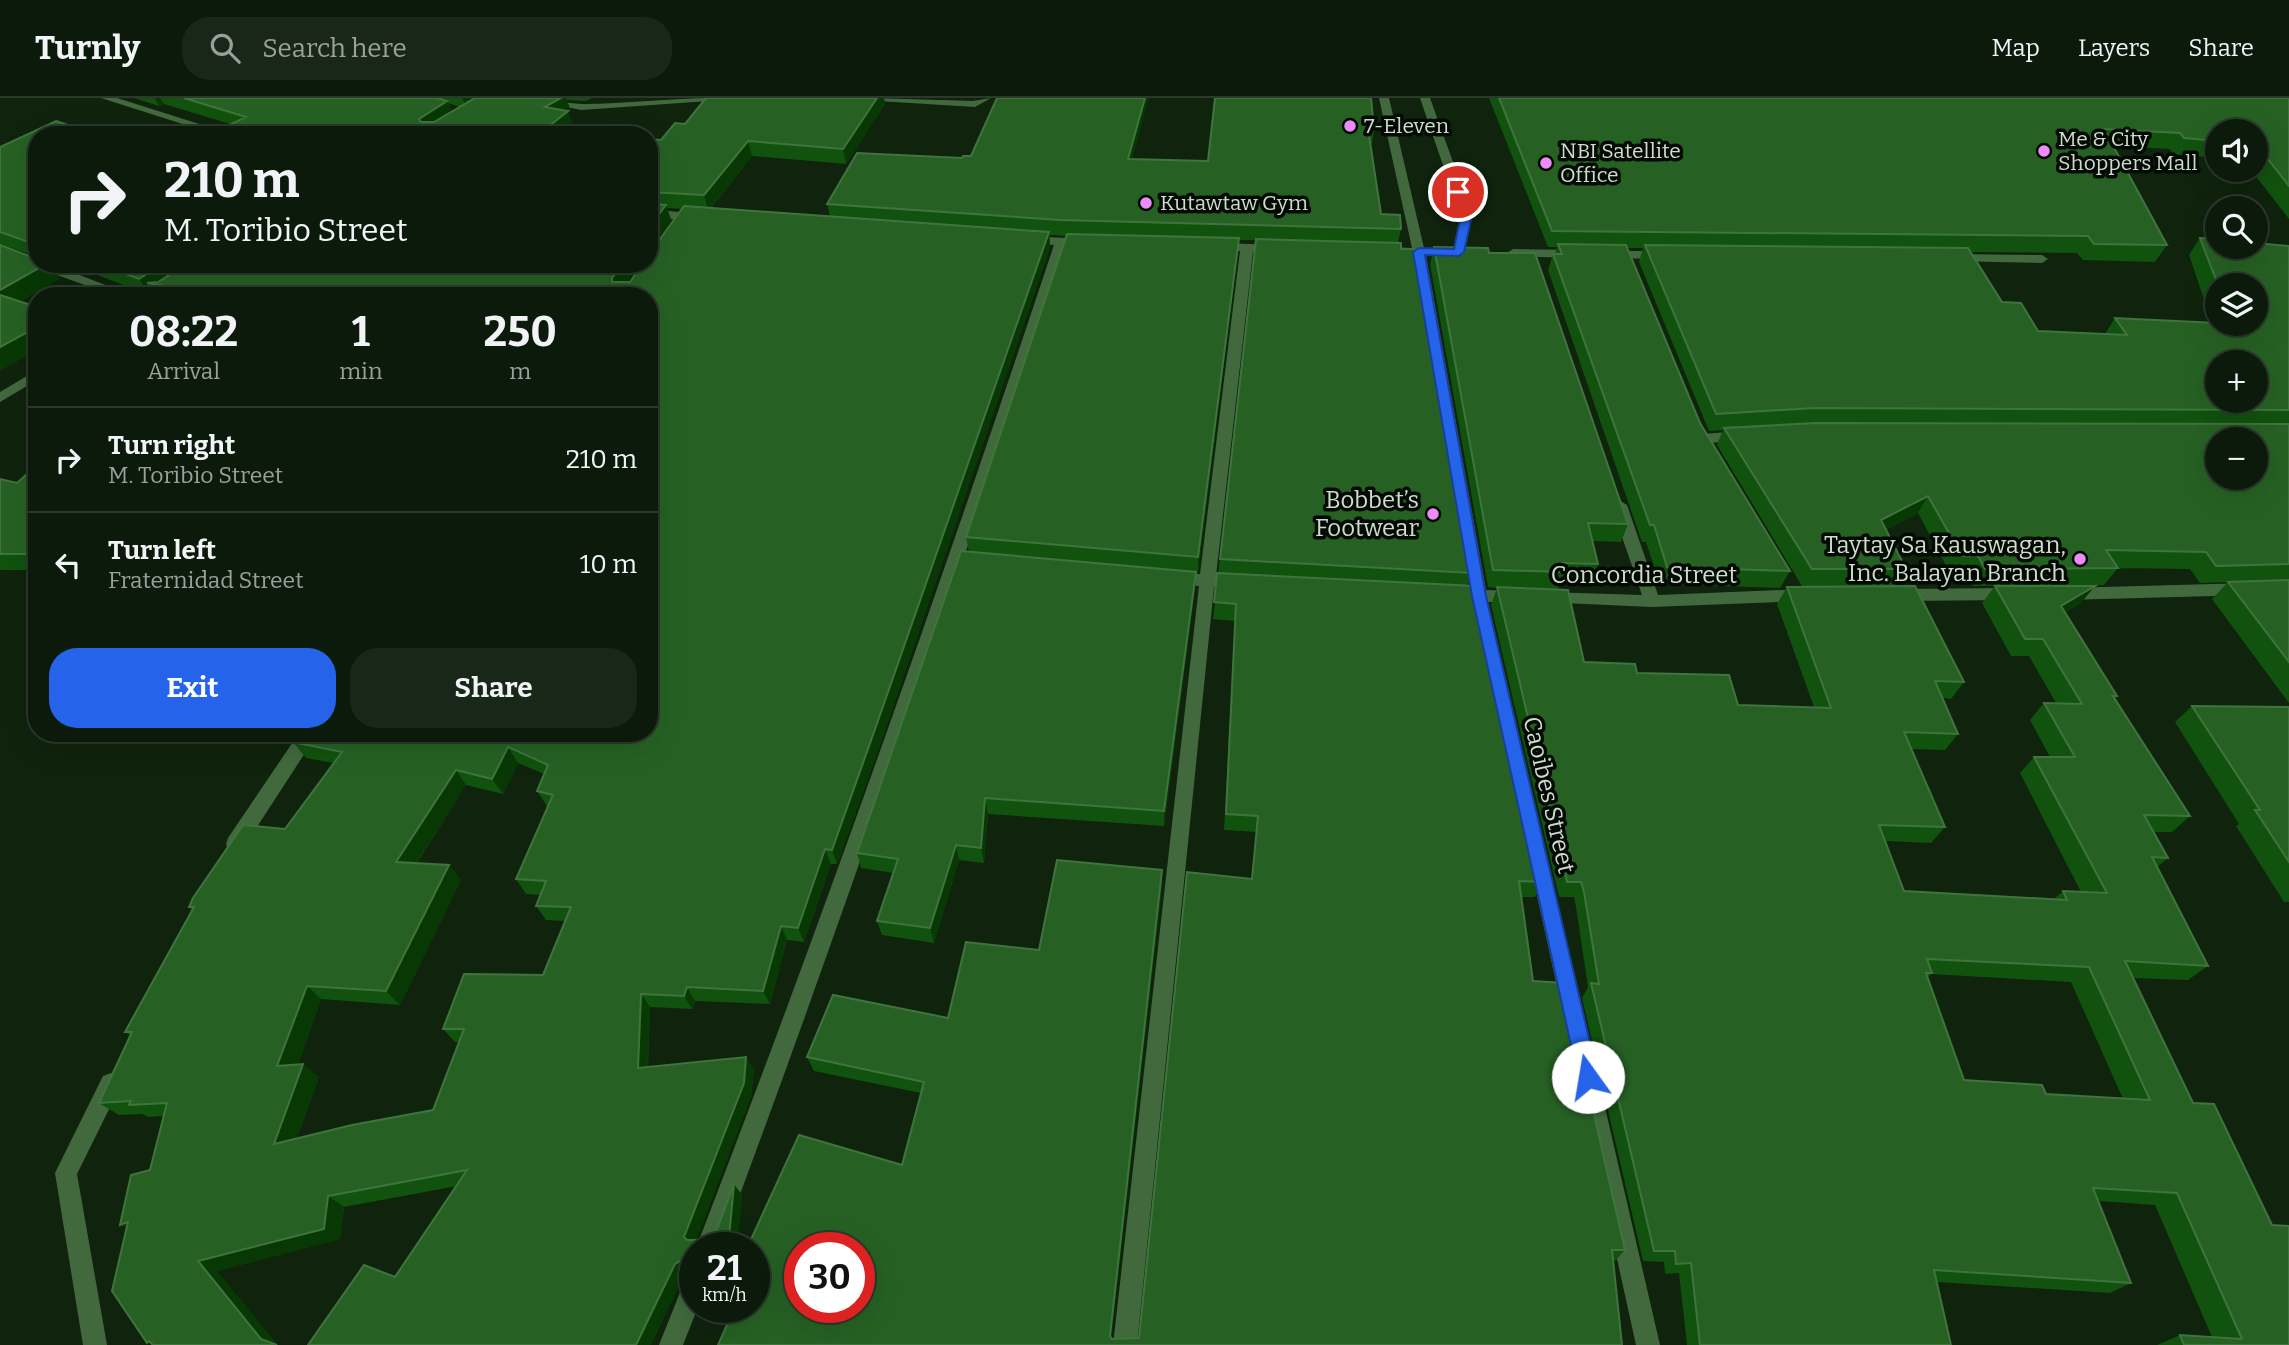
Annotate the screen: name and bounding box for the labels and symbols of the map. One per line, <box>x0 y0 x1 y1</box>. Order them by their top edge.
place label: 7-Eleven <box>1364 113 1449 139</box>
marker: 7-Eleven <box>1342 118 1358 134</box>
place label: Me & City Shoppers Mall <box>2058 126 2197 176</box>
place label: NBI Satellite Office <box>1560 138 1681 188</box>
marker: Me & City Shoppers Mall <box>2036 143 2052 159</box>
marker: NBI Satellite Office <box>1538 155 1554 171</box>
pin <box>1428 162 1488 222</box>
place label: Kutawtaw Gym <box>1160 190 1308 216</box>
marker: Kutawtaw Gym <box>1138 195 1154 211</box>
place label: Bobbet’s Footwear <box>1315 486 1419 542</box>
marker: Bobbet’s Footwear <box>1425 506 1441 522</box>
place label: Taytay Sa Kauswagan, Inc. Balayan Branch <box>1824 531 2066 587</box>
marker: Taytay Sa Kauswagan, Inc. Balayan Branch <box>2072 551 2088 567</box>
street label: Concordia Street <box>1551 561 1737 589</box>
street label: Caoibes Street <box>1517 714 1581 876</box>
position arrow <box>1551 1040 1625 1114</box>
speed limit sign: 30 <box>784 1232 875 1323</box>

